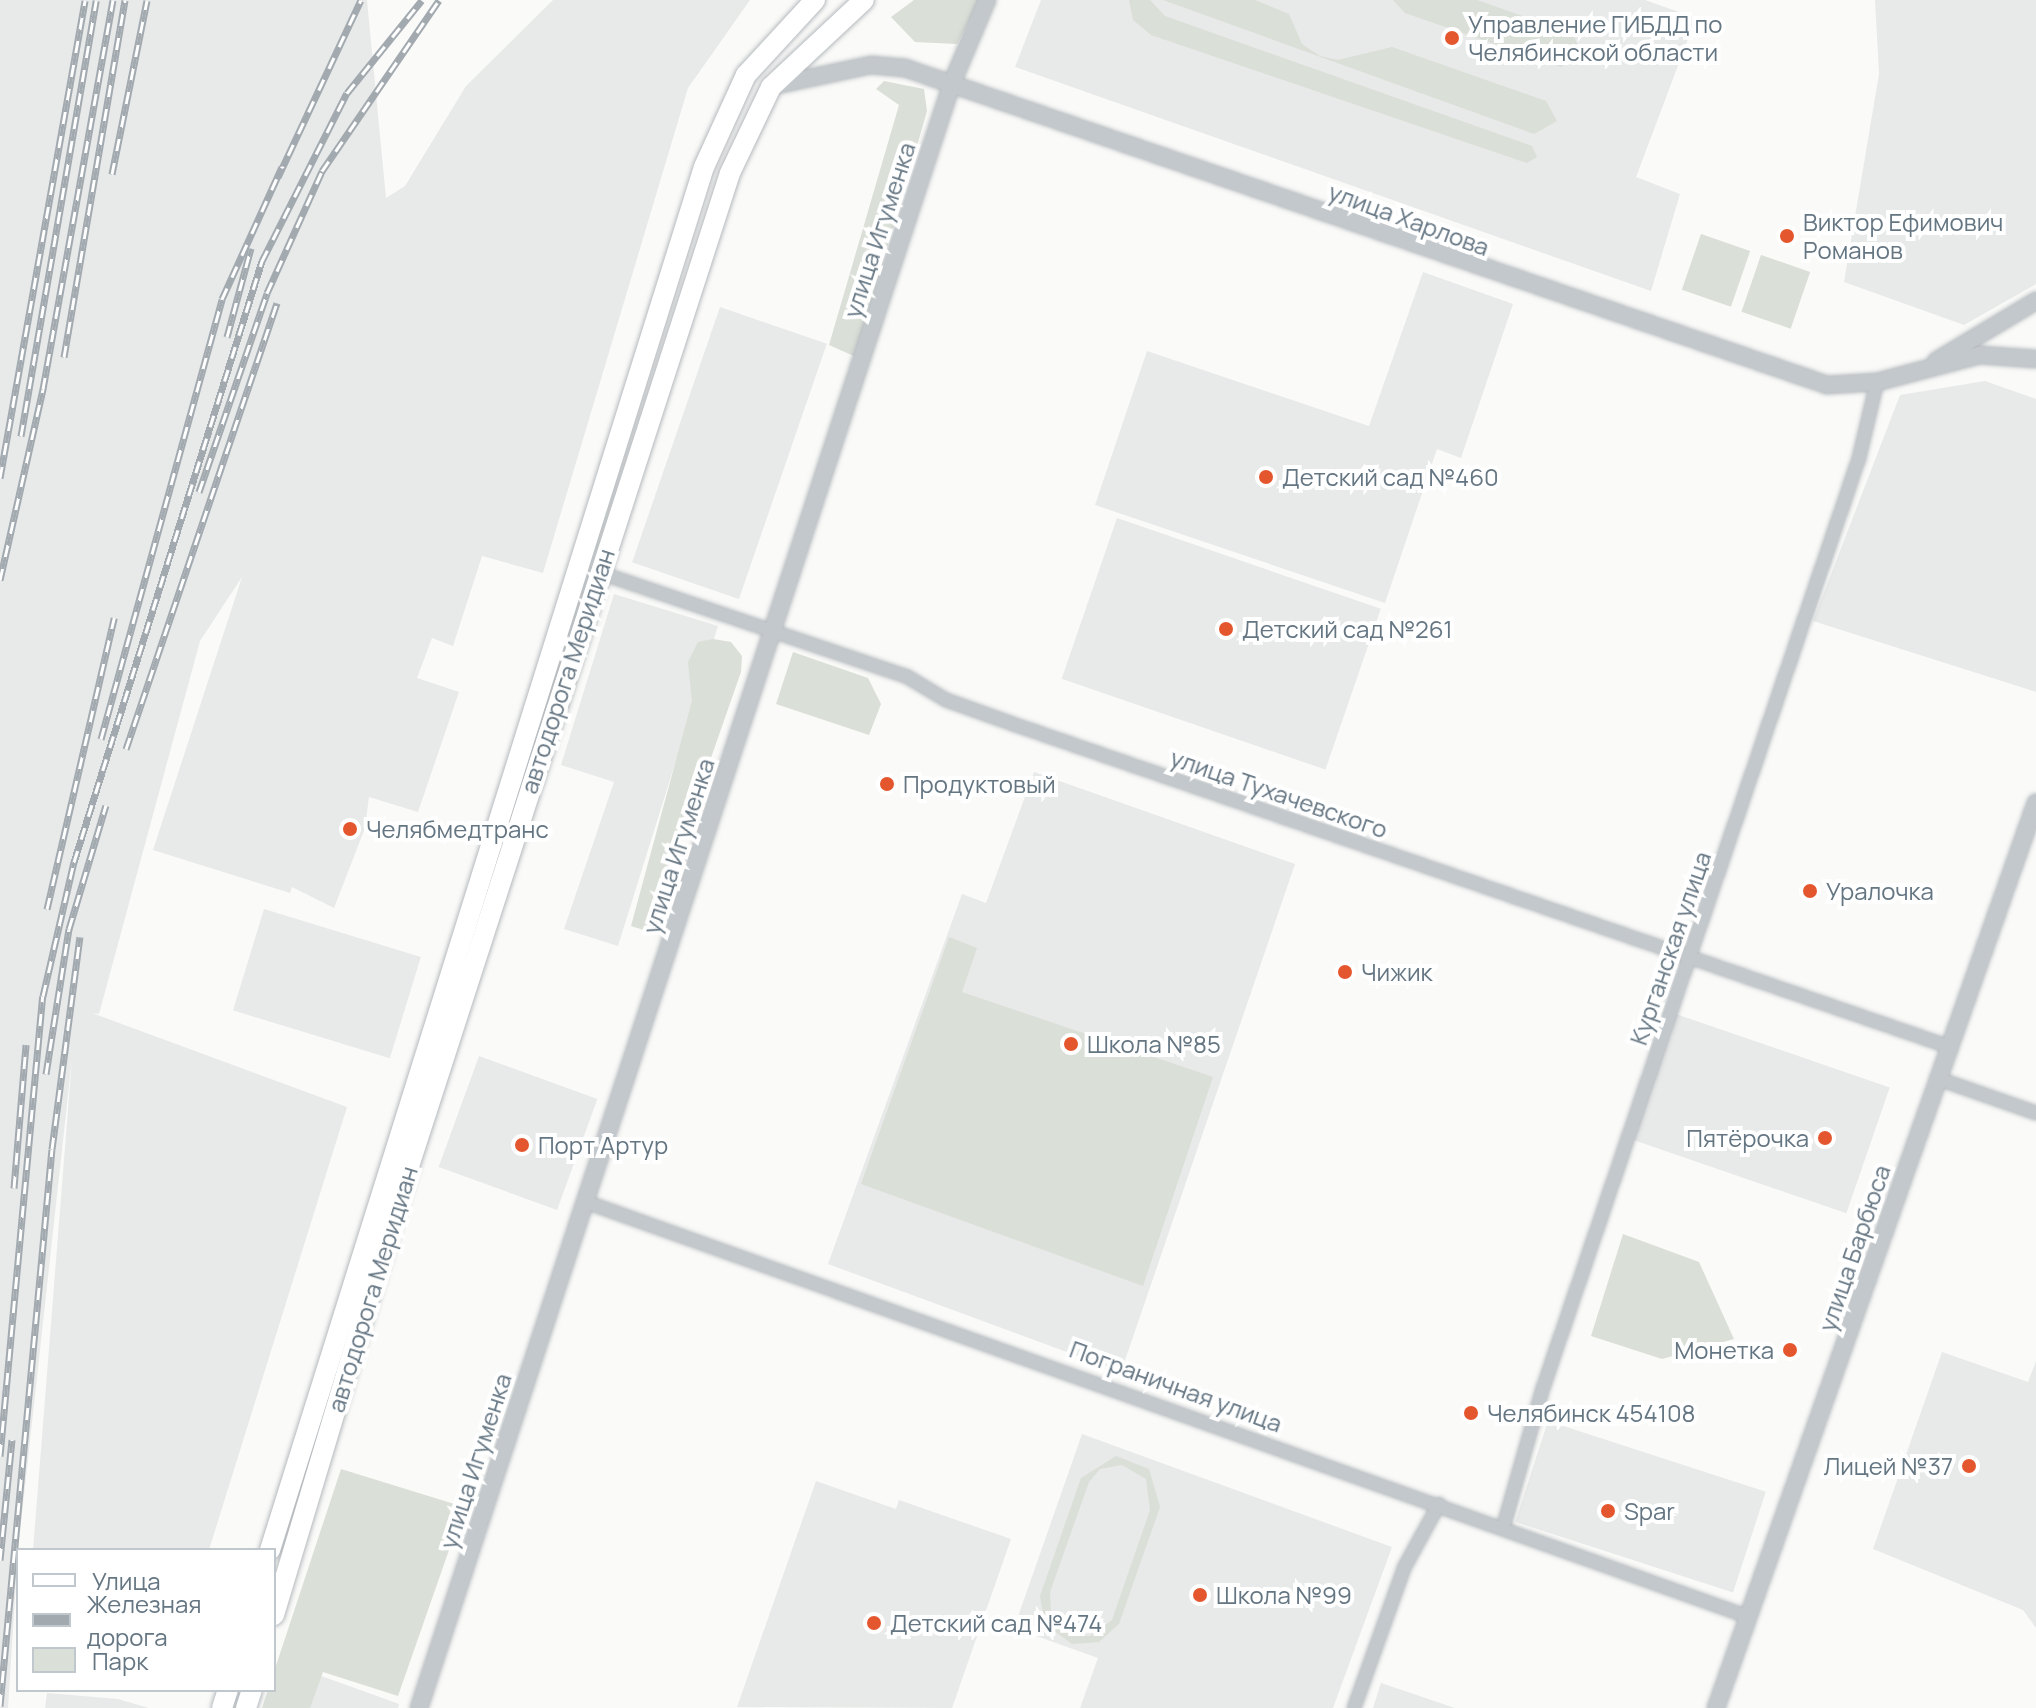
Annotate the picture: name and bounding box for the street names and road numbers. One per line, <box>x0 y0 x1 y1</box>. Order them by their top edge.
street label: улица Игуменка <box>837 139 921 321</box>
street label: улица Харлова <box>1325 177 1493 261</box>
street label: автодорога Меридиан <box>514 545 620 797</box>
street label: улица Тухачевского <box>1167 742 1391 844</box>
street label: улица Игуменка <box>636 755 720 937</box>
street label: Курганская улица <box>1623 848 1717 1048</box>
street label: улица Барбюса <box>1812 1161 1896 1335</box>
street label: автодорога Меридиан <box>321 1163 423 1415</box>
street label: Пограничная улица <box>1066 1334 1286 1438</box>
street label: улица Игуменка <box>433 1370 517 1552</box>

